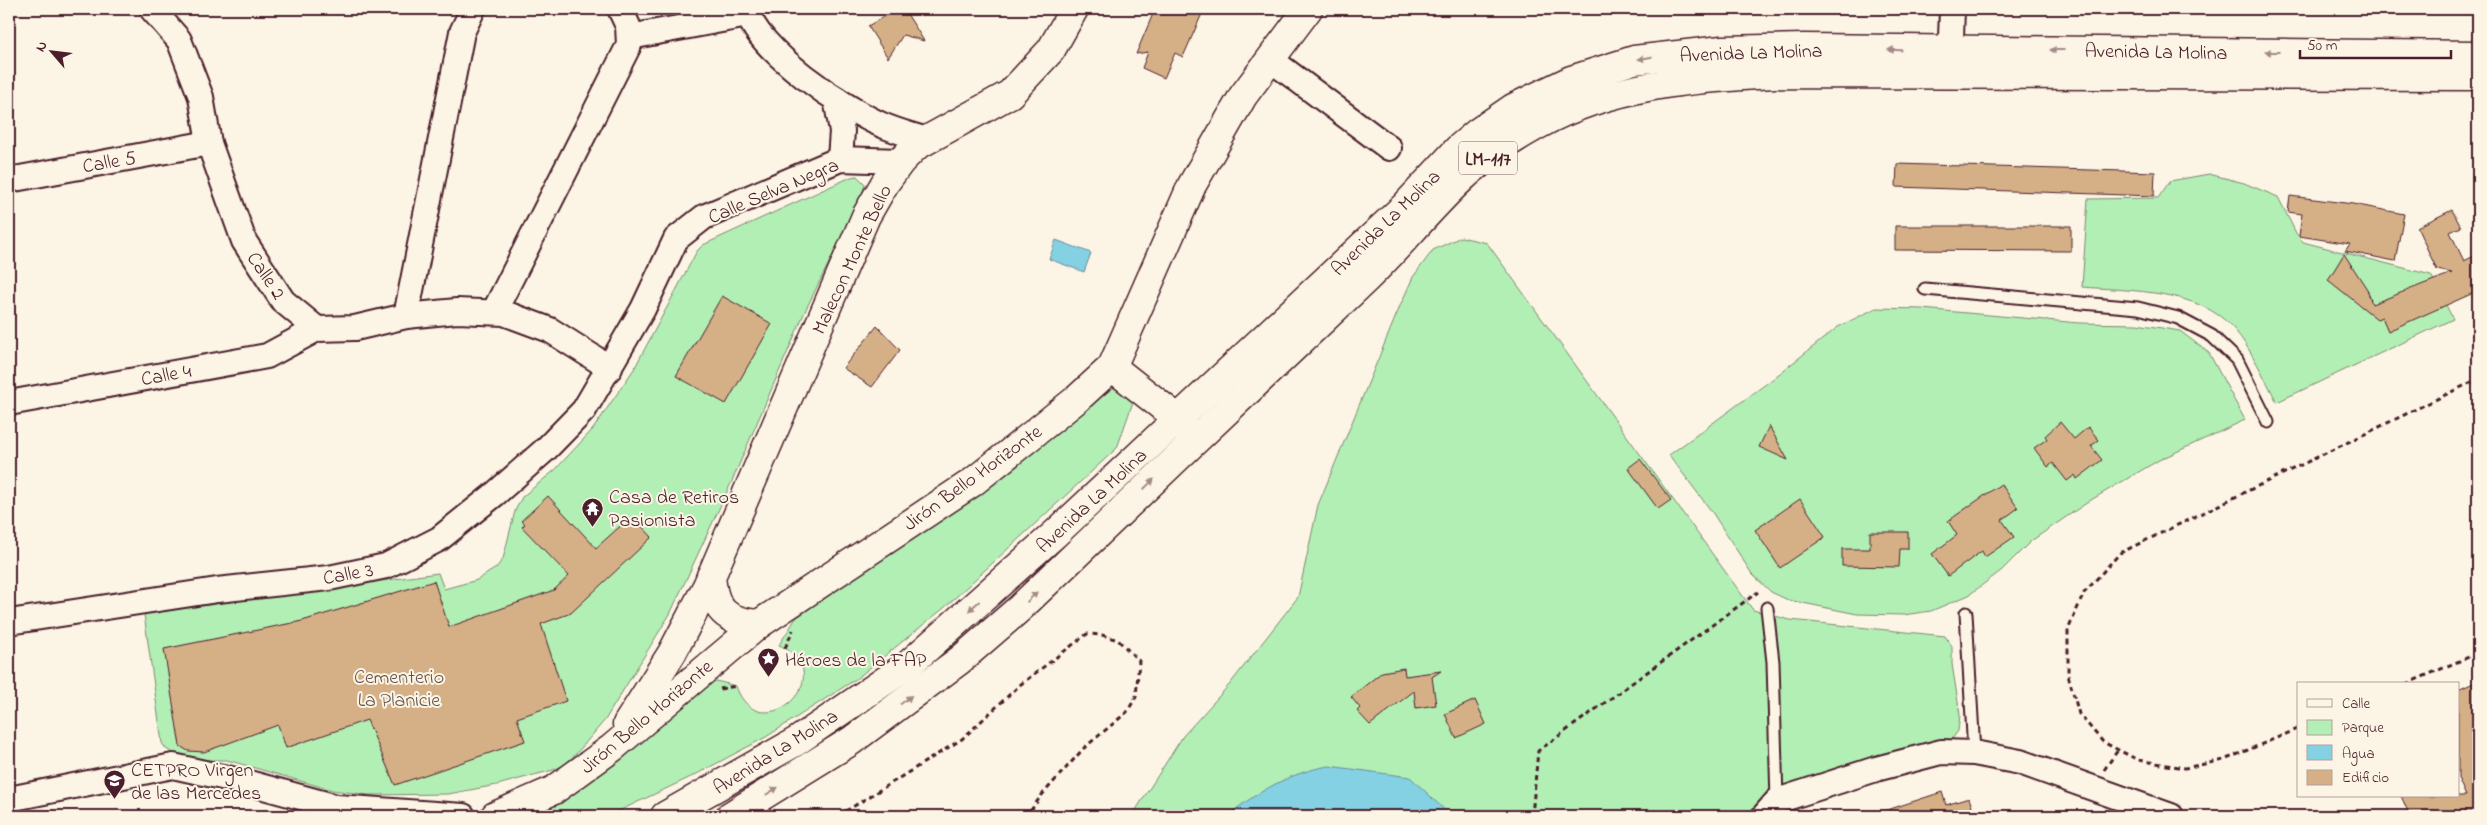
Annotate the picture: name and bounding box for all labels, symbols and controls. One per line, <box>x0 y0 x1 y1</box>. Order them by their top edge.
north arrow <box>28 28 78 78</box>
scale bar <box>2300 28 2451 60</box>
text: 50 m <box>2307 35 2338 57</box>
text: N <box>30 37 53 56</box>
street label: Avenida La Molina <box>1679 38 1823 71</box>
street label: Avenida La Molina <box>2084 38 2228 69</box>
one-way arrow <box>1886 46 1902 54</box>
one-way arrow <box>2049 46 2065 54</box>
one-way arrow <box>2264 48 2280 56</box>
one-way arrow <box>1637 54 1653 62</box>
road number: LM-117 <box>1459 142 1517 174</box>
street label: Calle 5 <box>80 145 138 182</box>
street label: Calle Selva Negra <box>704 152 844 234</box>
street label: Avenida La Molina <box>1325 164 1448 284</box>
street label: Malecon Monte Bello <box>806 181 901 340</box>
street label: Calle 2 <box>238 247 292 306</box>
street label: Calle 4 <box>139 358 194 395</box>
street label: Jirón Bello Horizonte <box>898 419 1049 539</box>
street label: Avenida La Molina <box>1031 443 1155 561</box>
one-way arrow <box>1143 478 1155 490</box>
place label: Casa de Retiros Pasionista <box>609 484 739 536</box>
temple icon: Casa de Retiros Pasionista <box>581 496 605 527</box>
street label: Calle 3 <box>321 557 376 594</box>
one-way arrow <box>1026 591 1038 603</box>
one-way arrow <box>968 600 980 612</box>
place icon: Héroes de la FAP <box>757 647 781 678</box>
place label: Héroes de la FAP <box>785 647 927 676</box>
street label: Jirón Bello Horizonte <box>575 654 720 782</box>
park label: Cementerio La Planicie <box>354 664 444 716</box>
legend <box>2297 682 2460 798</box>
text: Calle <box>2342 693 2370 715</box>
one-way arrow <box>899 695 913 705</box>
street label: Avenida La Molina <box>708 703 845 803</box>
text: Parque <box>2342 717 2384 739</box>
text: Agua <box>2342 743 2375 766</box>
place label: CETPRO Virgen de las Mercedes <box>131 757 261 809</box>
text: Edificio <box>2342 767 2389 789</box>
school or university icon: CETPRO Virgen de las Mercedes <box>103 769 127 800</box>
one-way arrow <box>765 786 778 795</box>

